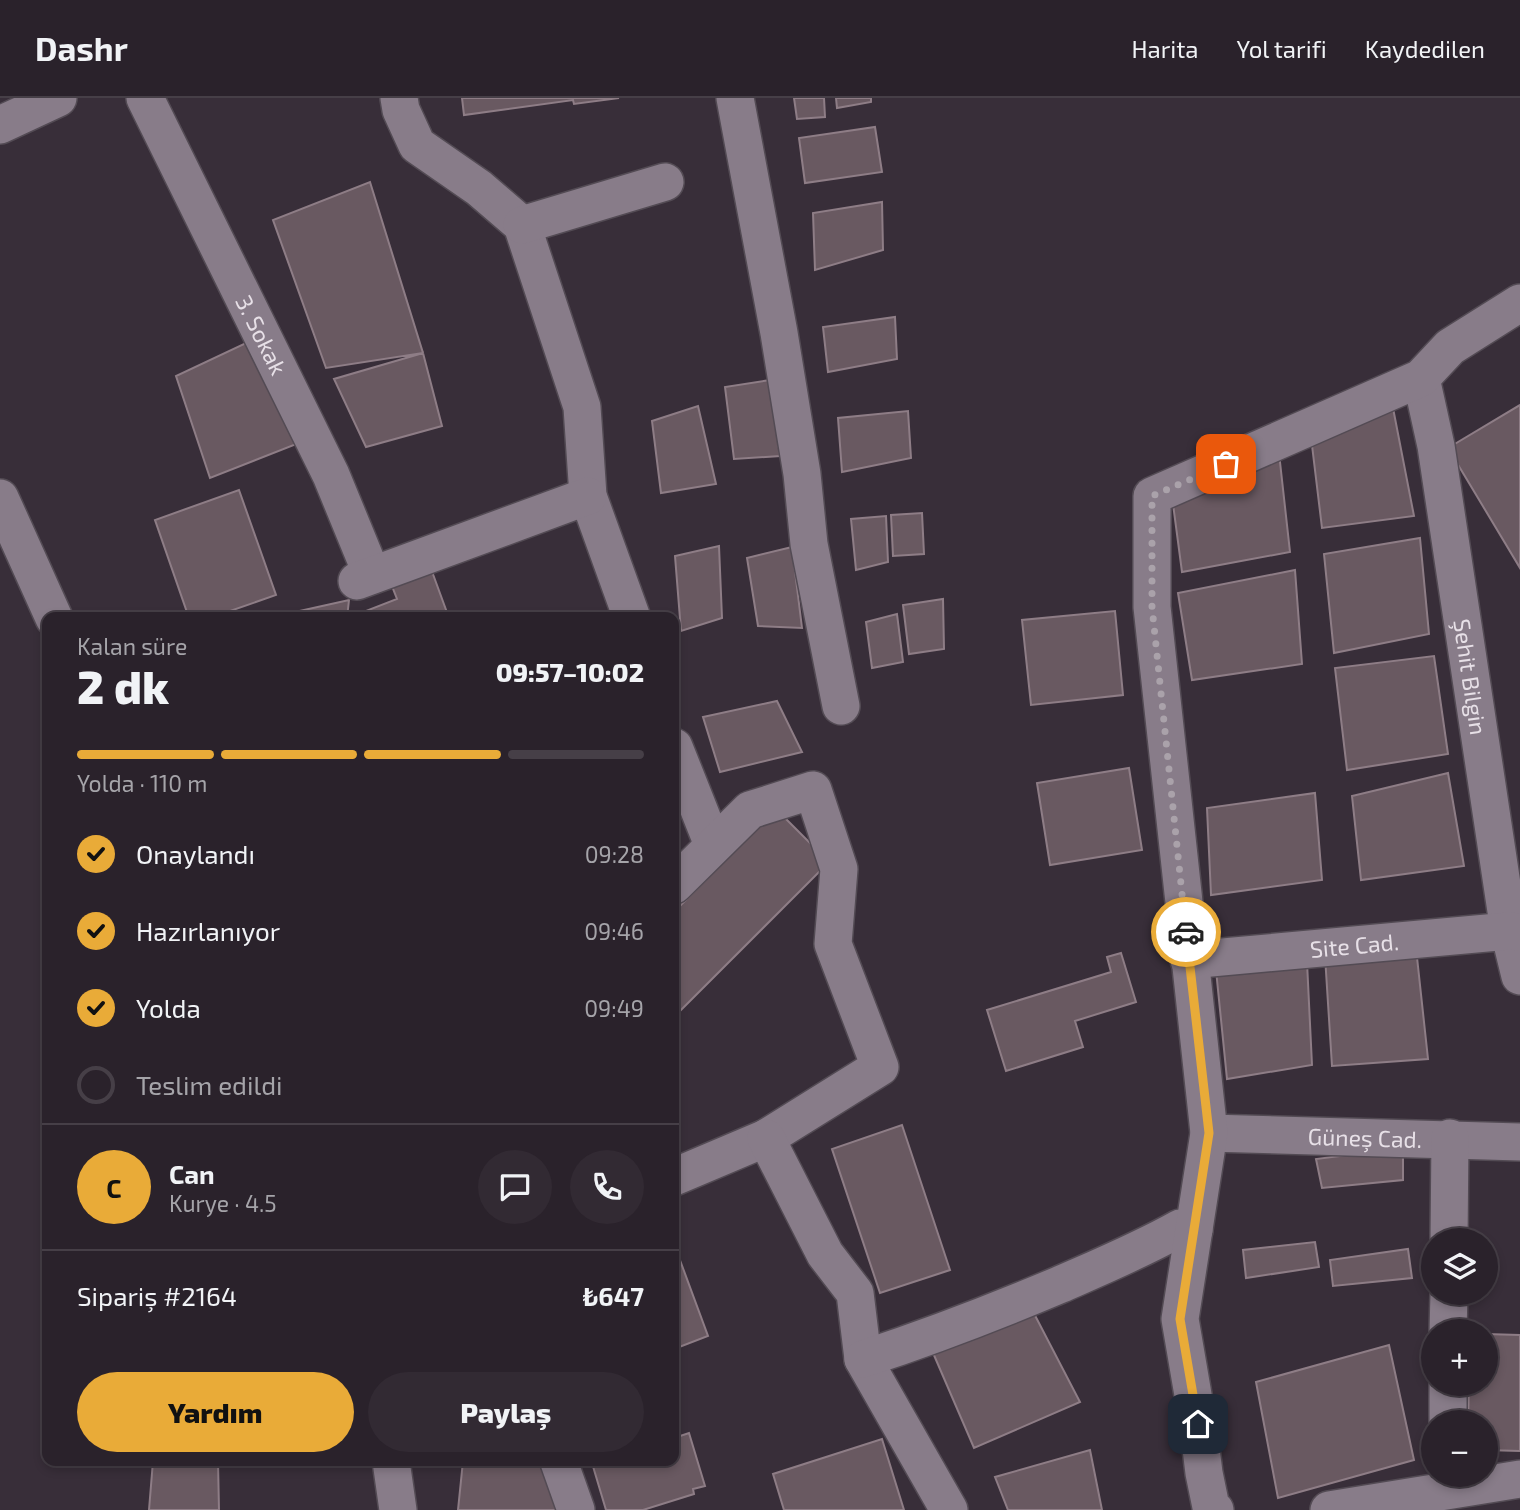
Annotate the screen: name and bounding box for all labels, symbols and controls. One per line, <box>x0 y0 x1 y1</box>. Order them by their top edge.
text: Dashr <box>35 28 128 68</box>
text: Harita <box>1131 34 1199 63</box>
text: Yol tarifi <box>1237 34 1327 63</box>
text: Kaydedilen <box>1365 34 1485 63</box>
street label: 3. Sokak <box>230 290 293 379</box>
pin <box>1196 434 1256 494</box>
icon: bag <box>1207 445 1245 483</box>
street label: Şehit Bilgin <box>1447 617 1493 737</box>
text: Kalan süre <box>77 632 187 660</box>
text: 09:57–10:02 <box>496 656 644 687</box>
text: 2 dk <box>77 658 169 713</box>
text: Yolda · 110 m <box>77 769 207 797</box>
icon: check <box>77 835 115 873</box>
text: Onaylandı <box>136 838 255 869</box>
text: 09:28 <box>585 840 644 868</box>
courier <box>1151 897 1221 967</box>
icon: check <box>77 912 115 950</box>
icon: car <box>1167 913 1205 951</box>
text: Hazırlanıyor <box>136 915 280 946</box>
text: 09:46 <box>584 917 644 945</box>
street label: Site Cad. <box>1309 927 1400 963</box>
icon: check <box>77 989 115 1027</box>
text: Yolda <box>136 992 201 1023</box>
text: 09:49 <box>584 994 644 1022</box>
text: Teslim edildi <box>136 1069 283 1100</box>
street label: Güneş Cad. <box>1307 1122 1423 1153</box>
button: chat <box>478 1150 552 1224</box>
button: phone <box>570 1150 644 1224</box>
text: Can <box>169 1158 215 1189</box>
text: C <box>106 1172 122 1203</box>
text: Kurye · 4.5 <box>169 1189 277 1217</box>
map controls <box>1421 1228 1498 1487</box>
button: layers <box>1421 1228 1498 1305</box>
text: Sipariş #2164 <box>77 1280 237 1311</box>
text: ₺647 <box>583 1280 644 1311</box>
button: + <box>1421 1319 1498 1396</box>
button: Yardım <box>77 1372 354 1452</box>
button: Paylaş <box>368 1372 644 1452</box>
pin <box>1168 1394 1228 1454</box>
icon: home <box>1179 1405 1217 1443</box>
button: − <box>1421 1410 1498 1487</box>

